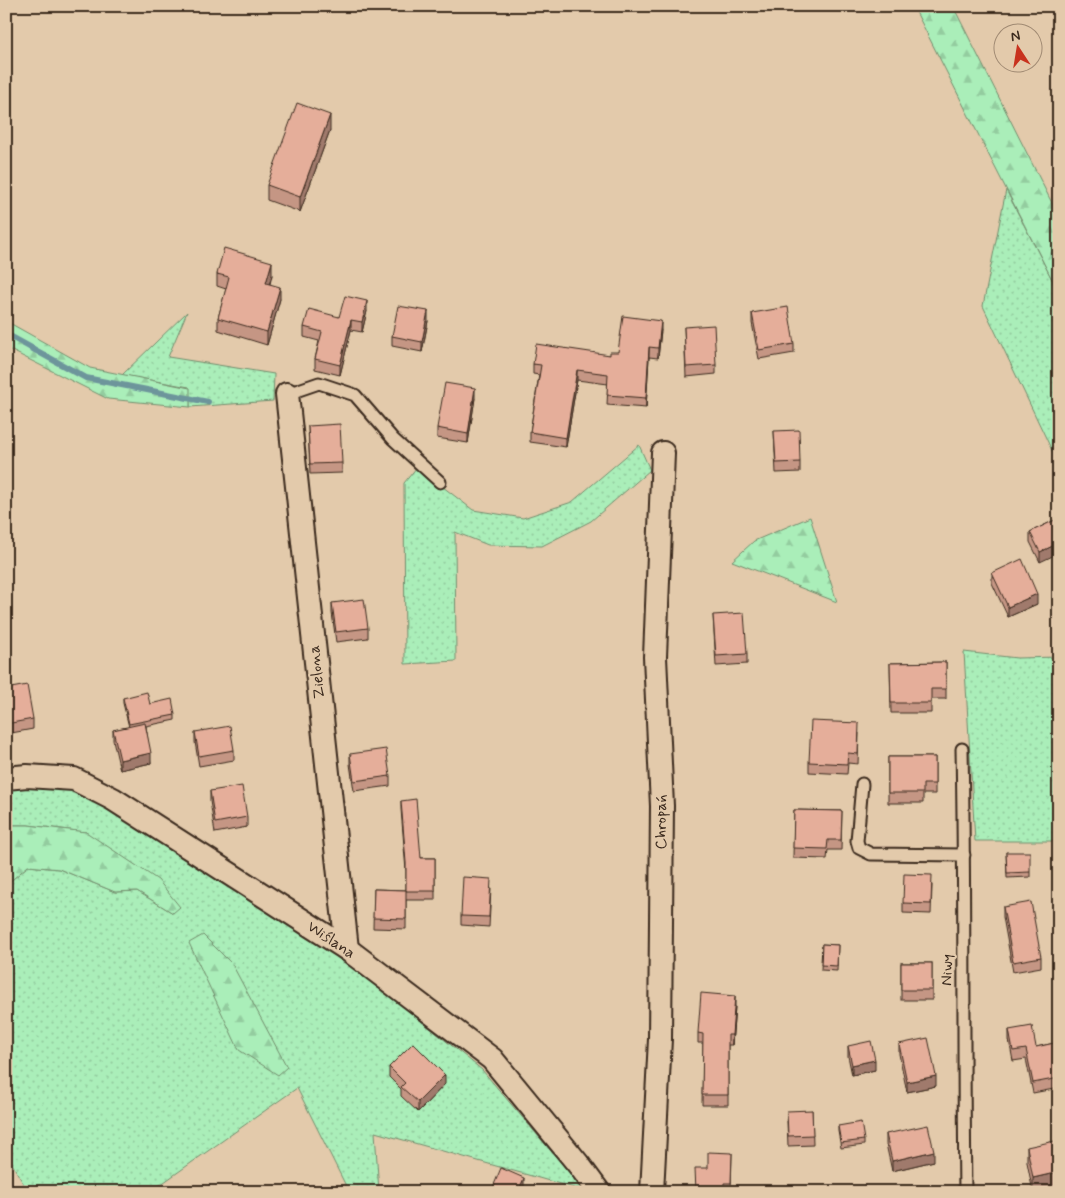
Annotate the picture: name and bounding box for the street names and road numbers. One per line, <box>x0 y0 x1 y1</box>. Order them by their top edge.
street label: Zielona <box>304 644 330 700</box>
street label: Chropań <box>651 794 672 850</box>
street label: Wiślana <box>303 916 359 964</box>
street label: Niwy <box>936 954 958 986</box>

